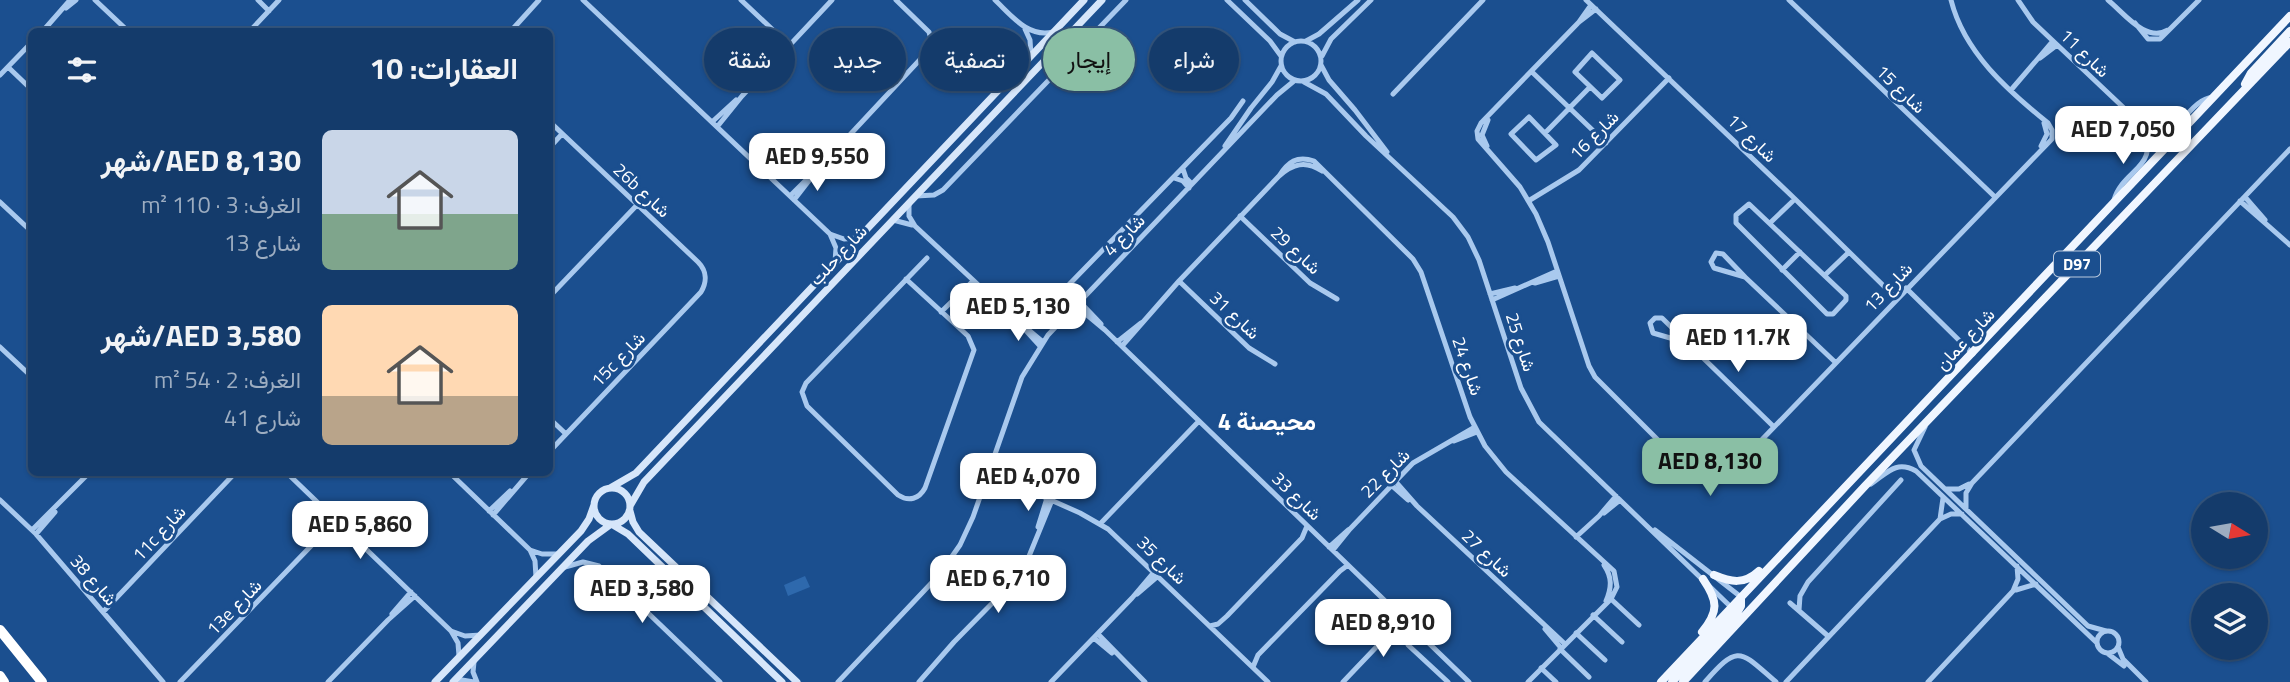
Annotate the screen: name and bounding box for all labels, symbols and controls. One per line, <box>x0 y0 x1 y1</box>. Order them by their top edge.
street label: شارع 11 <box>2054 22 2116 84</box>
chip: شقة <box>704 28 795 91</box>
chip: جديد <box>809 28 906 91</box>
chip: تصفية <box>920 28 1029 91</box>
chip: إيجار <box>1043 28 1135 91</box>
chip: شراء <box>1149 28 1239 91</box>
text: العقارات: 10 <box>370 45 518 91</box>
icon: filters <box>63 51 101 89</box>
street label: شارع 15 <box>1870 58 1932 120</box>
street label: شارع 16 <box>1563 104 1625 166</box>
pin: AED 7,050 <box>2043 106 2203 166</box>
street label: شارع 17 <box>1721 107 1783 169</box>
text: AED 7,050 <box>2071 111 2175 146</box>
pin: AED 9,550 <box>737 134 897 193</box>
text: AED 8,130/شهر <box>101 137 301 183</box>
text: AED 9,550 <box>765 138 869 173</box>
street label: 26b شارع <box>607 156 677 224</box>
icon: home <box>378 158 462 242</box>
text: الغرف: 3 · 110 m² <box>141 187 301 222</box>
street label: شارع 4 <box>1097 208 1151 262</box>
street label: شارع حلب <box>803 218 873 292</box>
street label: شارع 29 <box>1265 220 1327 280</box>
text: شارع 13 <box>224 225 301 260</box>
road number: D97 <box>2054 252 2100 276</box>
street label: شارع 13 <box>1857 256 1919 318</box>
pin: AED 5,130 <box>938 284 1098 343</box>
street label: شارع 31 <box>1204 285 1266 345</box>
text: AED 5,130 <box>966 288 1070 323</box>
street label: شارع عمان <box>1929 302 2001 376</box>
street label: شارع 25 <box>1499 309 1543 375</box>
text: AED 3,580/شهر <box>101 312 301 358</box>
pin: AED 11.7K <box>1658 314 1818 374</box>
text: AED 11.7K <box>1686 319 1790 354</box>
street label: 15c شارع <box>585 325 651 393</box>
icon: home <box>378 333 462 417</box>
street label: شارع 24 <box>1445 333 1491 399</box>
text: الغرف: 2 · 54 m² <box>154 362 301 397</box>
text: شارع 41 <box>224 400 301 435</box>
district label: محيصنة 4 <box>1218 403 1316 439</box>
pin: AED 8,130 <box>1630 438 1790 498</box>
street label: شارع 22 <box>1354 442 1416 504</box>
text: AED 8,130 <box>1658 443 1762 478</box>
pin: AED 4,070 <box>948 454 1108 513</box>
text: AED 4,070 <box>976 458 1080 493</box>
street label: شارع 33 <box>1266 465 1328 527</box>
north arrow <box>2191 492 2268 569</box>
map controls <box>2191 492 2268 660</box>
street label: 11c شارع <box>126 499 192 567</box>
pin: AED 5,860 <box>280 502 440 561</box>
text: AED 5,860 <box>308 506 412 541</box>
street label: شارع 27 <box>1456 523 1518 583</box>
street label: شارع 35 <box>1131 529 1193 591</box>
street label: شارع 38 <box>64 548 124 612</box>
pin: AED 6,710 <box>918 556 1078 615</box>
text: AED 6,710 <box>946 560 1050 595</box>
pin: AED 3,580 <box>562 566 722 625</box>
text: AED 3,580 <box>590 570 694 605</box>
street label: 13e شارع <box>200 573 268 641</box>
button: layers <box>2191 583 2268 660</box>
pin: AED 8,910 <box>1303 600 1463 659</box>
text: AED 8,910 <box>1331 604 1435 639</box>

